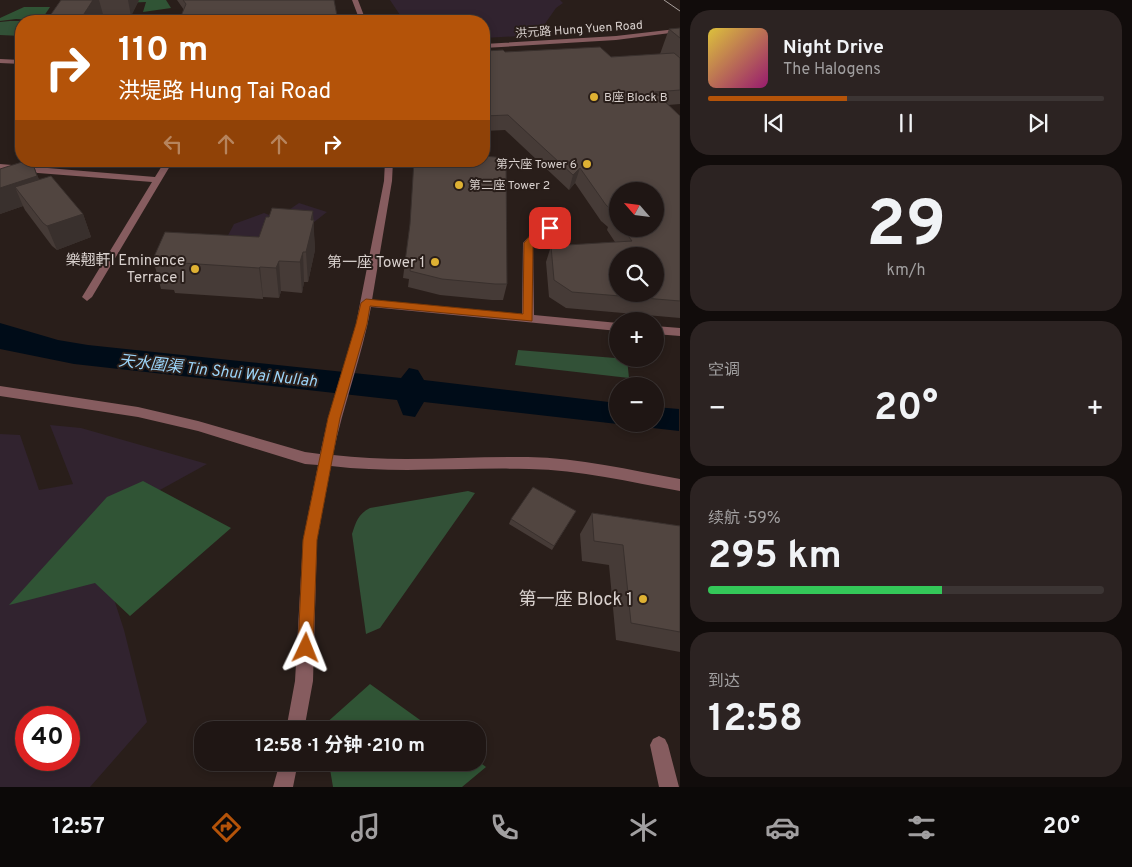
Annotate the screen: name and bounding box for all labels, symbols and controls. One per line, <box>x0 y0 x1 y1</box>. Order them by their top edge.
street label: 洪元路 Hung Yuen Road <box>515 18 643 42</box>
text: 110 m <box>118 29 208 73</box>
icon: right <box>35 35 100 100</box>
text: Night Drive <box>783 36 884 60</box>
text: The Halogens <box>783 60 881 80</box>
text: 洪堤路 Hung Tai Road <box>118 79 331 106</box>
place label: B座 Block B <box>604 90 668 106</box>
marker: B座 Block B <box>588 91 600 103</box>
icon: previous <box>760 109 788 137</box>
icon: pause <box>892 109 920 137</box>
icon: next <box>1024 109 1052 137</box>
icon: left <box>159 130 187 158</box>
icon: ahead <box>212 130 240 158</box>
icon: ahead <box>265 130 293 158</box>
icon: right <box>318 130 346 158</box>
place label: 第六座 Tower 6 <box>496 157 577 173</box>
marker: 第六座 Tower 6 <box>581 158 593 170</box>
place label: 第二座 Tower 2 <box>469 178 550 194</box>
marker: 第二座 Tower 2 <box>453 179 465 191</box>
north arrow <box>609 182 664 238</box>
map controls <box>609 182 664 432</box>
text: 29 <box>866 187 946 269</box>
pin <box>529 207 571 249</box>
icon: arrive <box>536 214 564 242</box>
button: search <box>609 247 664 302</box>
place label: 樂翹軒I Eminence Terrace I <box>66 252 185 288</box>
place label: 第一座 Tower 1 <box>327 254 425 273</box>
marker: 第一座 Tower 1 <box>429 256 441 268</box>
text: km/h <box>887 261 925 281</box>
marker: 樂翹軒I Eminence Terrace I <box>189 263 201 275</box>
button: + <box>609 312 664 367</box>
water label: 天水圍渠 Tin Shui Wai Nullah <box>117 352 318 392</box>
text: 空调 <box>708 361 740 381</box>
button: − <box>609 377 664 432</box>
text: 20° <box>874 385 938 434</box>
text: − <box>708 392 726 428</box>
text: + <box>1086 392 1104 428</box>
text: 续航 · 59% <box>708 509 781 529</box>
text: 295 km <box>708 533 842 582</box>
place label: 第一座 Block 1 <box>518 589 633 612</box>
marker: 第一座 Block 1 <box>637 593 649 605</box>
position arrow <box>279 621 331 673</box>
text: 到达 <box>708 672 740 692</box>
text: 12:58 <box>708 696 803 745</box>
speed limit sign: 40 <box>15 706 80 771</box>
text: 12:58 · 1 分钟 · 210 m <box>255 734 425 758</box>
icon: directions <box>209 810 244 845</box>
icon: music <box>348 810 383 845</box>
icon: phone <box>487 810 522 845</box>
icon: climate <box>626 810 661 845</box>
icon: car <box>765 810 800 845</box>
icon: filters <box>904 810 939 845</box>
text: 12:57 <box>52 814 105 841</box>
text: 20° <box>1043 814 1080 841</box>

